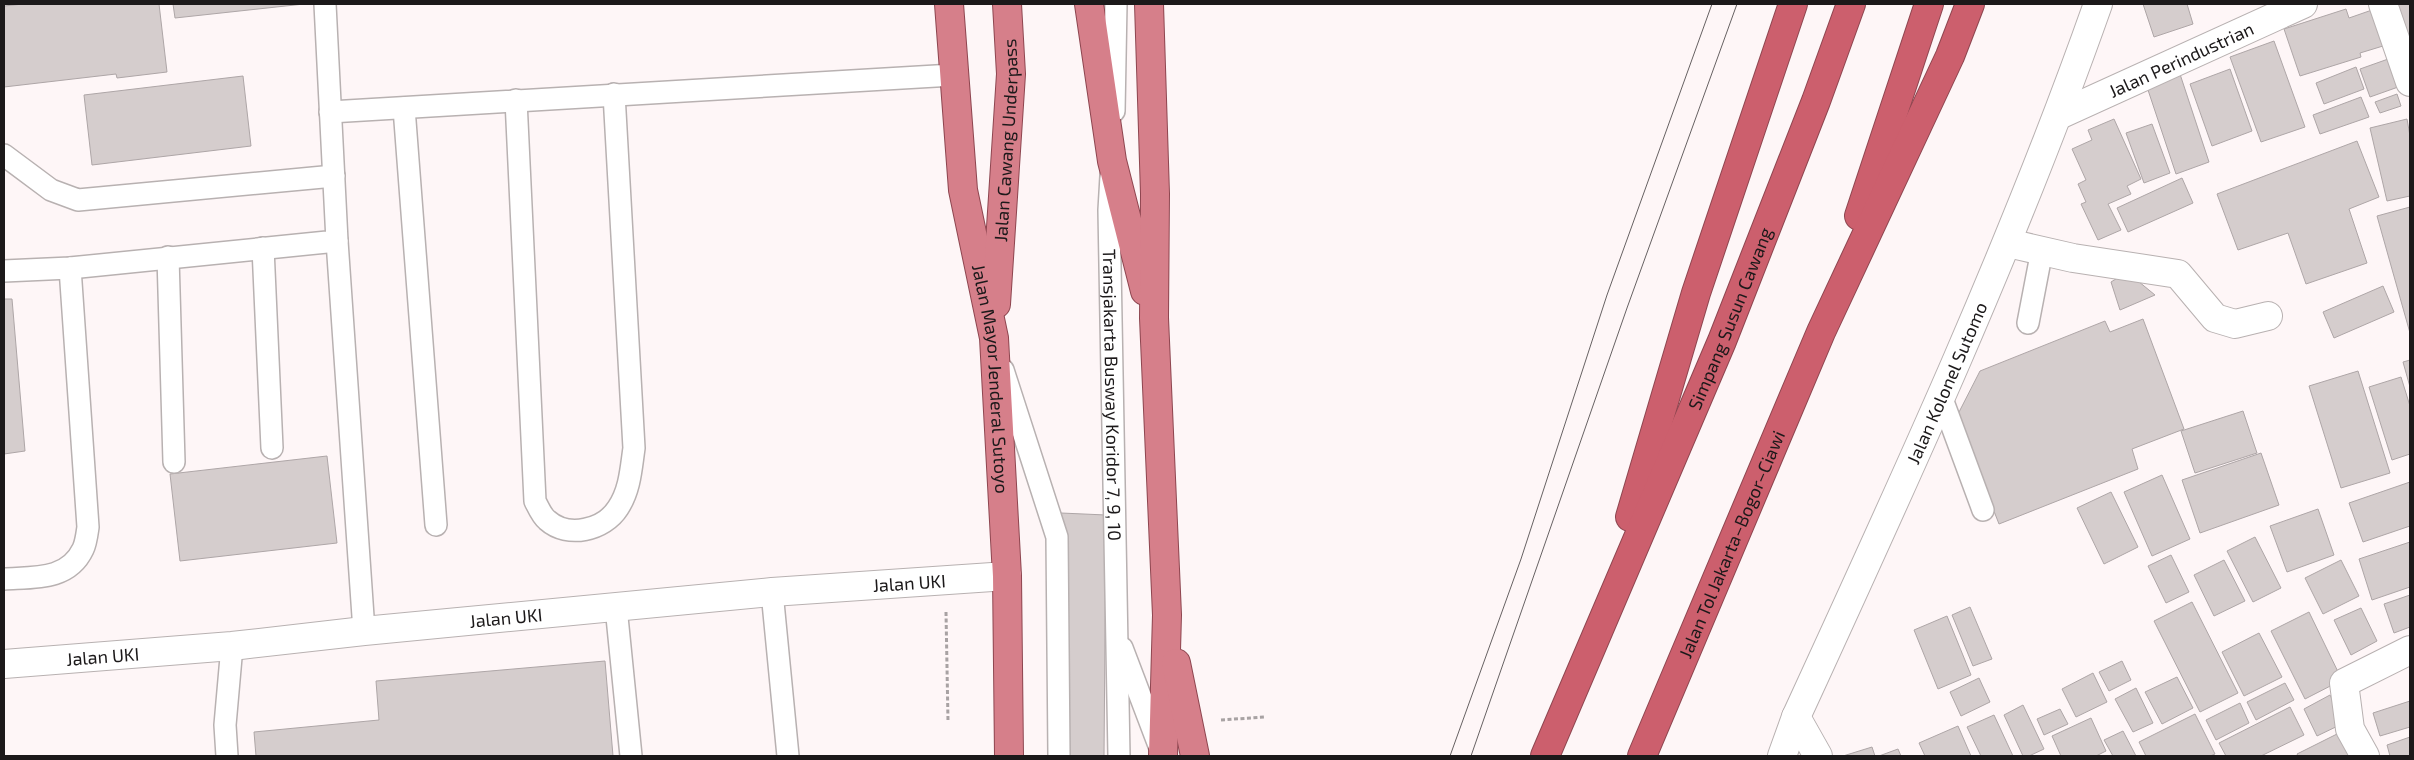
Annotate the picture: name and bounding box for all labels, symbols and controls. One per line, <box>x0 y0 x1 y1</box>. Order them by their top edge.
street label: Jalan Perindustrian <box>2105 17 2257 102</box>
street label: Jalan Cawang Underpass <box>989 38 1022 243</box>
street label: Simpang Susun Cawang <box>1683 224 1776 413</box>
street label: Transjakarta Busway Koridor 7, 9, 10 <box>1099 249 1126 541</box>
street label: Jalan Mayor Jenderal Sutoyo <box>968 262 1013 494</box>
street label: Jalan Kolonel Sutomo <box>1902 298 1992 467</box>
street label: Jalan Tol Jakarta–Bogor–Ciawi <box>1674 427 1789 661</box>
street label: Jalan UKI <box>872 569 946 596</box>
street label: Jalan UKI <box>468 603 543 632</box>
street label: Jalan UKI <box>65 642 140 670</box>

